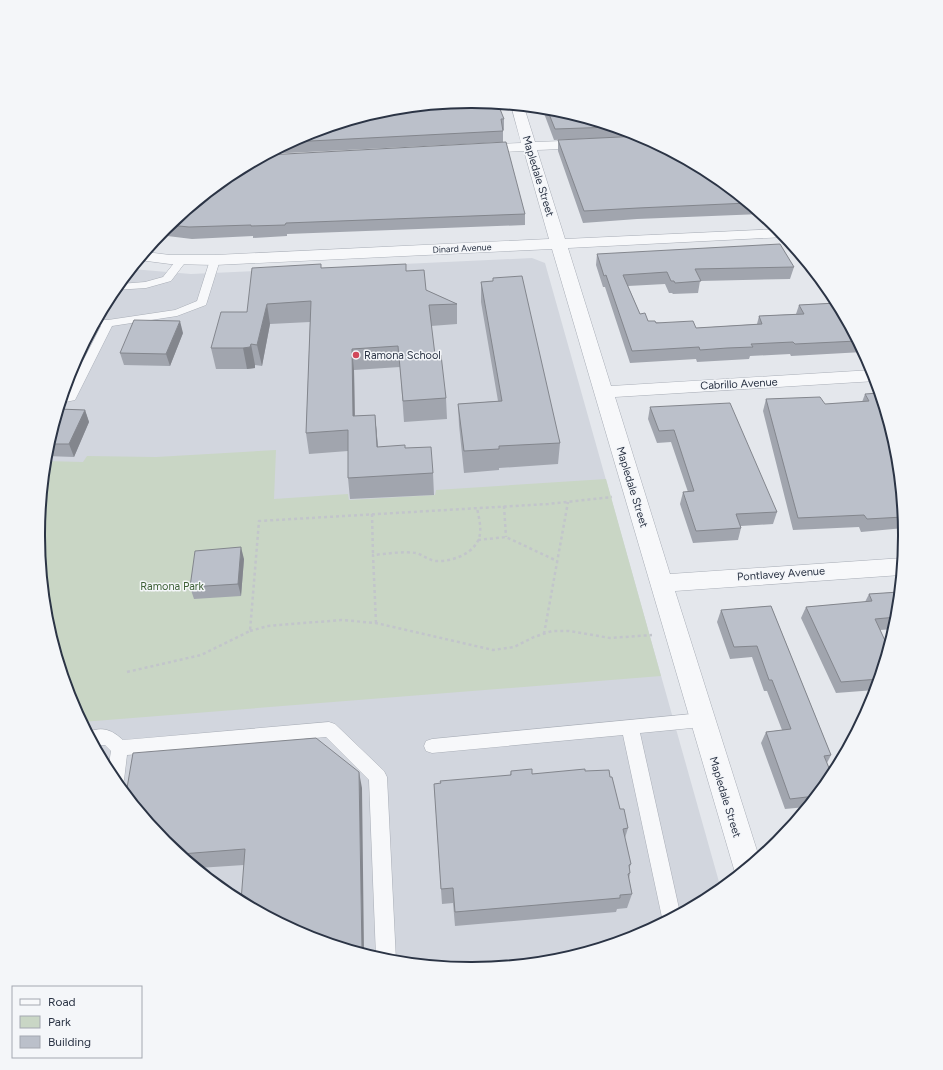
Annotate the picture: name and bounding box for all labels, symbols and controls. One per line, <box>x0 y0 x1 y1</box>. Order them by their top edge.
street label: Mapledale Street <box>520 134 556 218</box>
street label: Dinard Avenue <box>432 241 492 255</box>
place label: Ramona School <box>364 349 441 362</box>
marker: Ramona School <box>351 350 361 360</box>
street label: Cabrillo Avenue <box>700 375 778 393</box>
street label: Mapledale Street <box>614 445 650 529</box>
street label: Pontlavey Avenue <box>737 564 825 584</box>
park label: Ramona Park <box>140 580 204 593</box>
street label: Mapledale Street <box>707 755 743 839</box>
legend <box>12 986 142 1058</box>
text: Road <box>48 995 76 1009</box>
text: Park <box>48 1015 71 1029</box>
text: Building <box>48 1035 91 1049</box>

